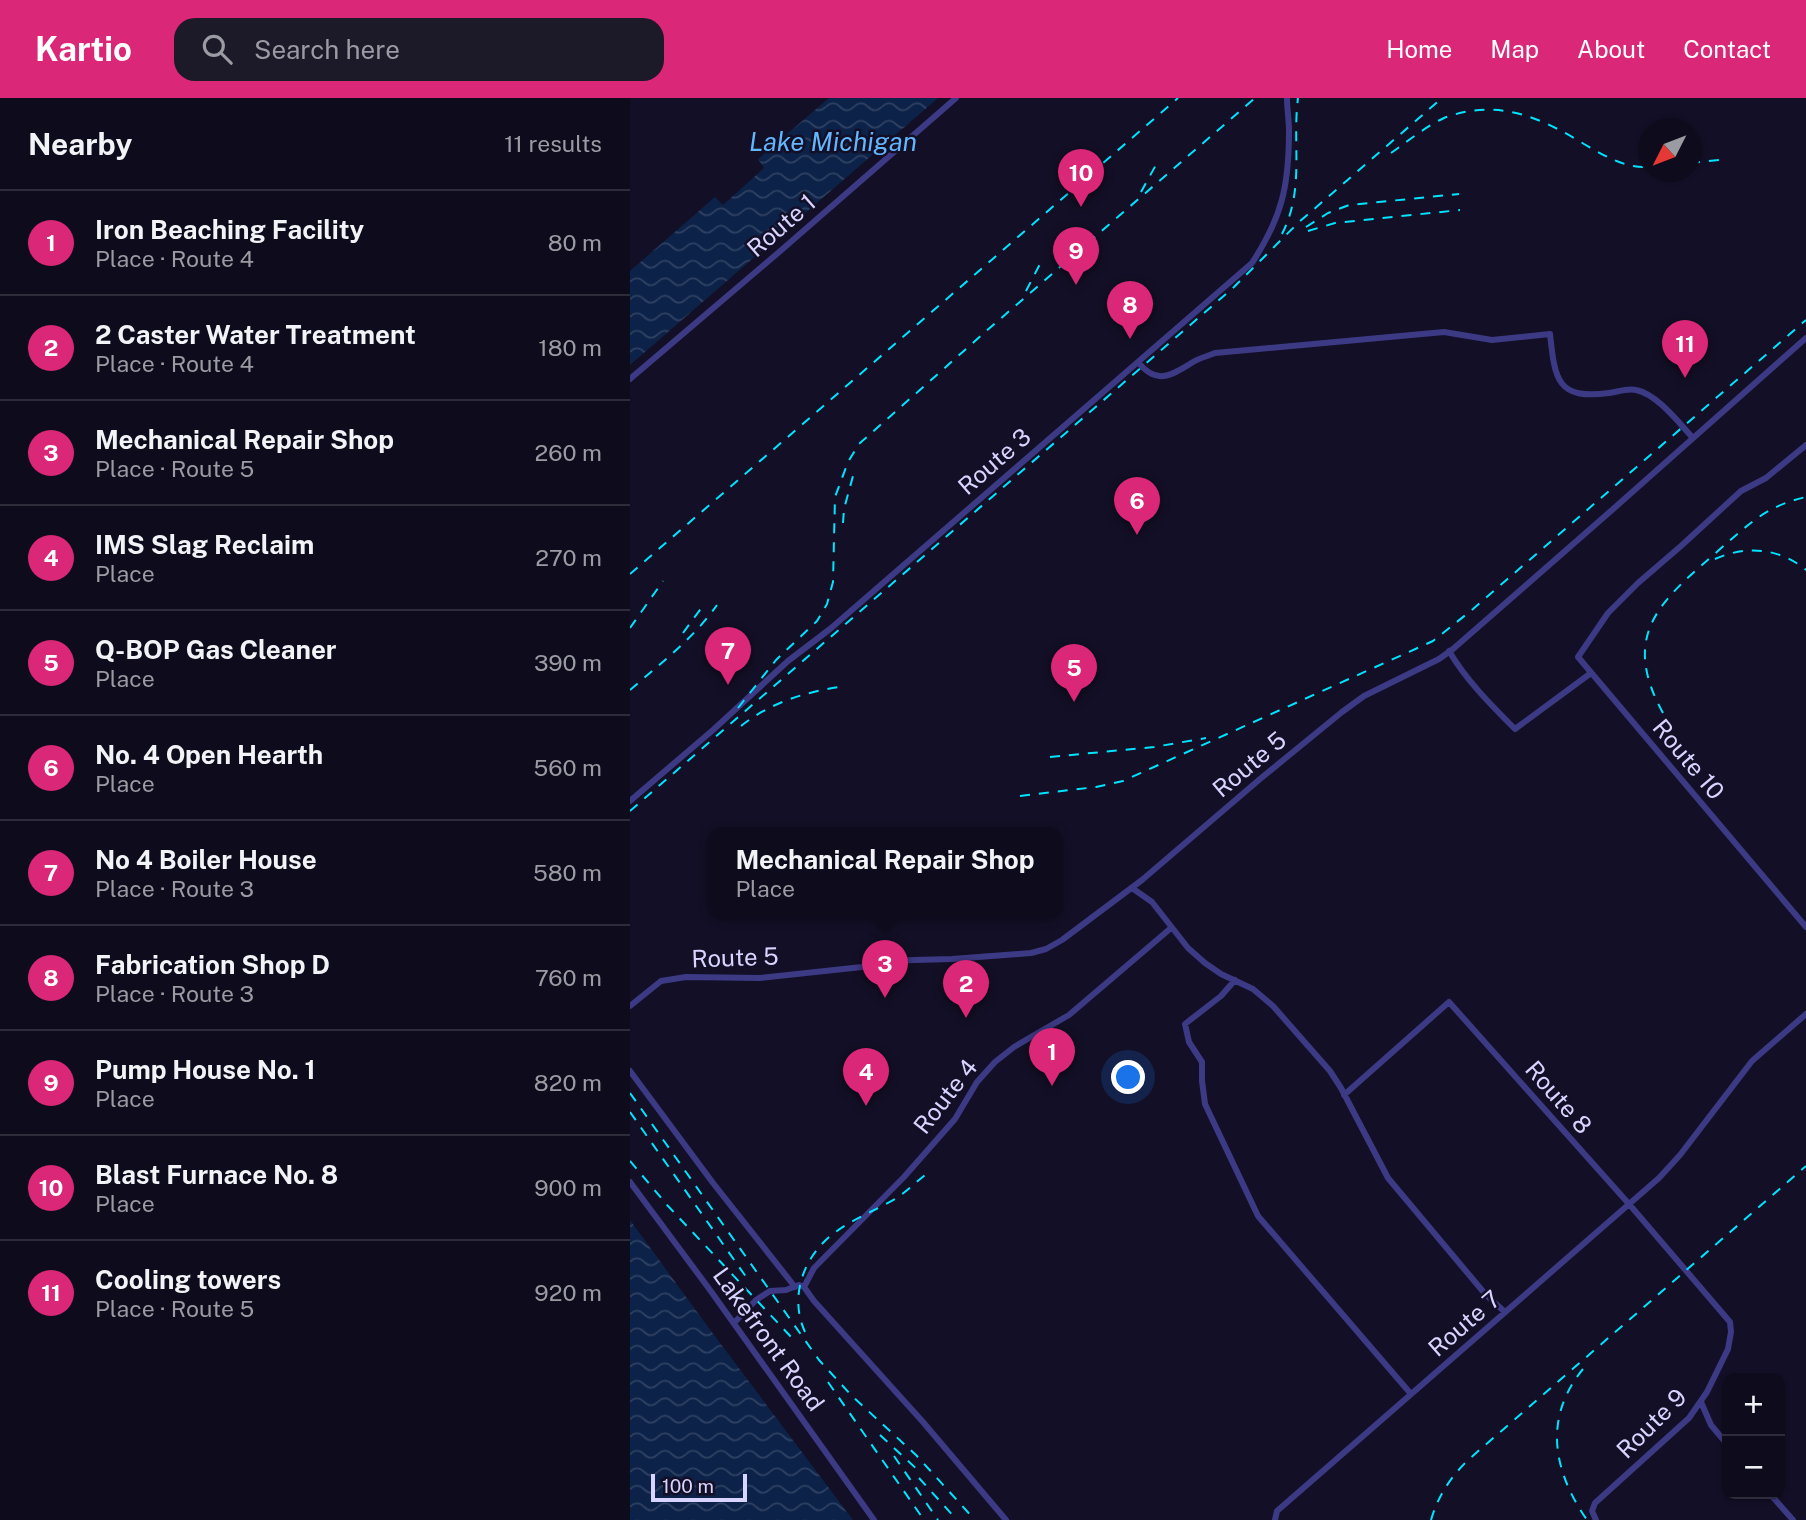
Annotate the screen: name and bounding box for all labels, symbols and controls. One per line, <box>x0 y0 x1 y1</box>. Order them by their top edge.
search box <box>174 18 664 81</box>
text: Kartio <box>35 30 132 68</box>
icon: search <box>198 30 236 68</box>
text: Search here <box>254 34 400 65</box>
text: Home <box>1386 35 1452 63</box>
text: Map <box>1490 35 1539 63</box>
text: About <box>1577 35 1645 63</box>
text: Contact <box>1683 35 1771 63</box>
north arrow <box>1638 119 1701 182</box>
text: Nearby <box>28 126 132 162</box>
water label: Lake Michigan <box>749 126 917 157</box>
text: 11 results <box>504 130 602 157</box>
pin: 10 <box>1058 149 1104 207</box>
street label: Route 1 <box>741 188 821 262</box>
text: Iron Beaching Facility <box>95 214 364 245</box>
pin: 9 <box>1053 227 1099 285</box>
text: 1 <box>46 229 56 256</box>
text: 80 m <box>548 229 602 256</box>
text: Place · Route 4 <box>95 245 254 272</box>
pin: 8 <box>1107 281 1153 339</box>
text: 2 Caster Water Treatment <box>95 319 416 350</box>
pin: 11 <box>1662 320 1708 378</box>
text: 2 <box>44 334 58 361</box>
text: 180 m <box>538 334 602 361</box>
text: Place · Route 4 <box>95 350 254 377</box>
street label: Route 3 <box>952 422 1036 500</box>
text: Mechanical Repair Shop <box>95 424 394 455</box>
text: 3 <box>43 439 59 466</box>
text: 260 m <box>535 439 602 466</box>
text: Place · Route 5 <box>95 455 254 482</box>
pin: 6 <box>1114 477 1160 535</box>
text: IMS Slag Reclaim <box>95 529 314 560</box>
text: 4 <box>43 544 59 571</box>
text: 270 m <box>535 544 602 571</box>
text: Place <box>95 560 155 587</box>
pin: 7 <box>705 627 751 685</box>
text: Q-BOP Gas Cleaner <box>95 634 337 665</box>
pin: 5 <box>1051 644 1097 702</box>
text: 5 <box>43 649 59 676</box>
text: 390 m <box>534 649 602 676</box>
text: Place <box>95 665 155 692</box>
street label: Route 10 <box>1647 713 1731 805</box>
street label: Route 5 <box>1207 725 1291 803</box>
text: No. 4 Open Hearth <box>95 739 323 770</box>
text: 6 <box>43 754 59 781</box>
text: 560 m <box>534 754 602 781</box>
text: Place <box>95 770 155 797</box>
popup <box>708 827 1062 918</box>
text: No 4 Boiler House <box>95 844 317 875</box>
text: Mechanical Repair Shop <box>735 844 1035 875</box>
text: 7 <box>44 859 58 886</box>
text: 580 m <box>533 859 602 886</box>
text: Place · Route 3 <box>95 875 254 902</box>
text: Place <box>735 875 795 902</box>
pin: 3 <box>862 940 908 998</box>
street label: Route 5 <box>691 941 779 973</box>
text: Fabrication Shop D <box>95 949 330 980</box>
pin: 2 <box>943 960 989 1018</box>
text: 8 <box>43 964 59 991</box>
text: 760 m <box>535 964 602 991</box>
text: Place · Route 3 <box>95 980 254 1007</box>
pin: 1 <box>1029 1028 1075 1086</box>
pin: 4 <box>843 1048 889 1106</box>
street label: Route 4 <box>907 1053 983 1139</box>
text: Pump House No. 1 <box>95 1054 316 1085</box>
street label: Route 8 <box>1520 1055 1598 1139</box>
your location <box>1111 1060 1145 1094</box>
text: 9 <box>43 1069 59 1096</box>
text: 820 m <box>534 1069 602 1096</box>
text: Place <box>95 1085 155 1112</box>
text: Blast Furnace No. 8 <box>95 1159 338 1190</box>
text: 10 <box>39 1174 63 1201</box>
text: 900 m <box>534 1174 602 1201</box>
text: Place <box>95 1190 155 1217</box>
street label: Lakefront Road <box>708 1262 830 1416</box>
text: Cooling towers <box>95 1264 281 1295</box>
text: 11 <box>41 1279 61 1306</box>
text: 920 m <box>534 1279 602 1306</box>
street label: Route 7 <box>1422 1284 1506 1362</box>
text: Place · Route 5 <box>95 1295 254 1322</box>
map controls <box>1722 1373 1785 1499</box>
button: + <box>1722 1373 1785 1436</box>
street label: Route 9 <box>1610 1382 1692 1464</box>
button: − <box>1722 1436 1785 1499</box>
scale bar <box>651 1471 747 1503</box>
text: 100 m <box>662 1475 714 1497</box>

